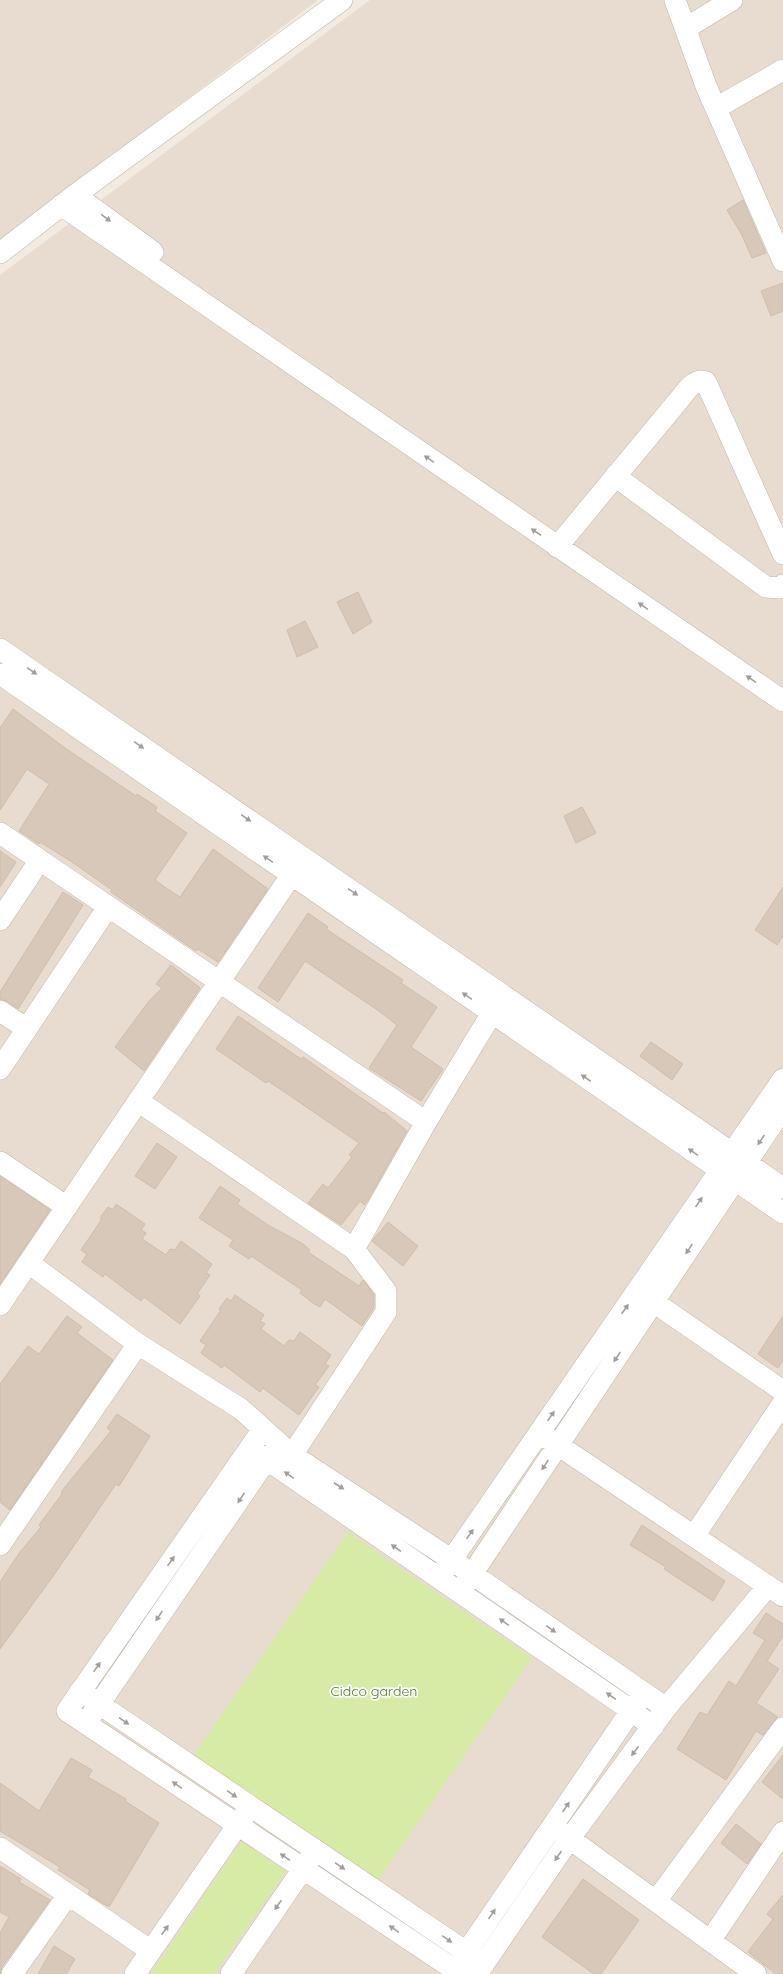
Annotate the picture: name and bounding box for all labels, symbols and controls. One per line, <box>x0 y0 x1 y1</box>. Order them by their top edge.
one-way arrow <box>101 214 111 222</box>
one-way arrow <box>424 455 434 463</box>
one-way arrow <box>531 528 541 536</box>
one-way arrow <box>638 602 649 610</box>
one-way arrow <box>27 667 37 675</box>
one-way arrow <box>746 675 756 683</box>
one-way arrow <box>133 741 145 748</box>
one-way arrow <box>241 814 251 822</box>
one-way arrow <box>263 855 273 863</box>
one-way arrow <box>348 888 358 896</box>
one-way arrow <box>462 992 473 1000</box>
one-way arrow <box>581 1074 591 1082</box>
one-way arrow <box>757 1135 765 1146</box>
one-way arrow <box>688 1148 698 1156</box>
one-way arrow <box>695 1196 703 1207</box>
one-way arrow <box>685 1243 693 1254</box>
one-way arrow <box>621 1304 629 1314</box>
one-way arrow <box>613 1351 621 1362</box>
one-way arrow <box>547 1411 555 1421</box>
one-way arrow <box>541 1460 549 1470</box>
one-way arrow <box>284 1471 295 1479</box>
one-way arrow <box>334 1482 344 1490</box>
one-way arrow <box>237 1492 244 1504</box>
one-way arrow <box>466 1529 474 1540</box>
one-way arrow <box>391 1544 402 1552</box>
one-way arrow <box>167 1555 175 1566</box>
one-way arrow <box>155 1611 163 1622</box>
one-way arrow <box>498 1618 509 1626</box>
one-way arrow <box>546 1625 556 1633</box>
one-way arrow <box>93 1662 101 1672</box>
park label: Cidco garden <box>331 1682 417 1700</box>
one-way arrow <box>605 1692 616 1700</box>
one-way arrow <box>119 1717 129 1725</box>
one-way arrow <box>631 1746 639 1757</box>
one-way arrow <box>172 1781 183 1788</box>
one-way arrow <box>227 1790 237 1798</box>
one-way arrow <box>562 1802 570 1812</box>
one-way arrow <box>554 1851 562 1861</box>
one-way arrow <box>280 1853 291 1861</box>
one-way arrow <box>335 1862 345 1870</box>
one-way arrow <box>274 1900 282 1911</box>
one-way arrow <box>488 1909 496 1920</box>
one-way arrow <box>161 1925 169 1936</box>
one-way arrow <box>388 1925 399 1933</box>
one-way arrow <box>442 1935 453 1943</box>

